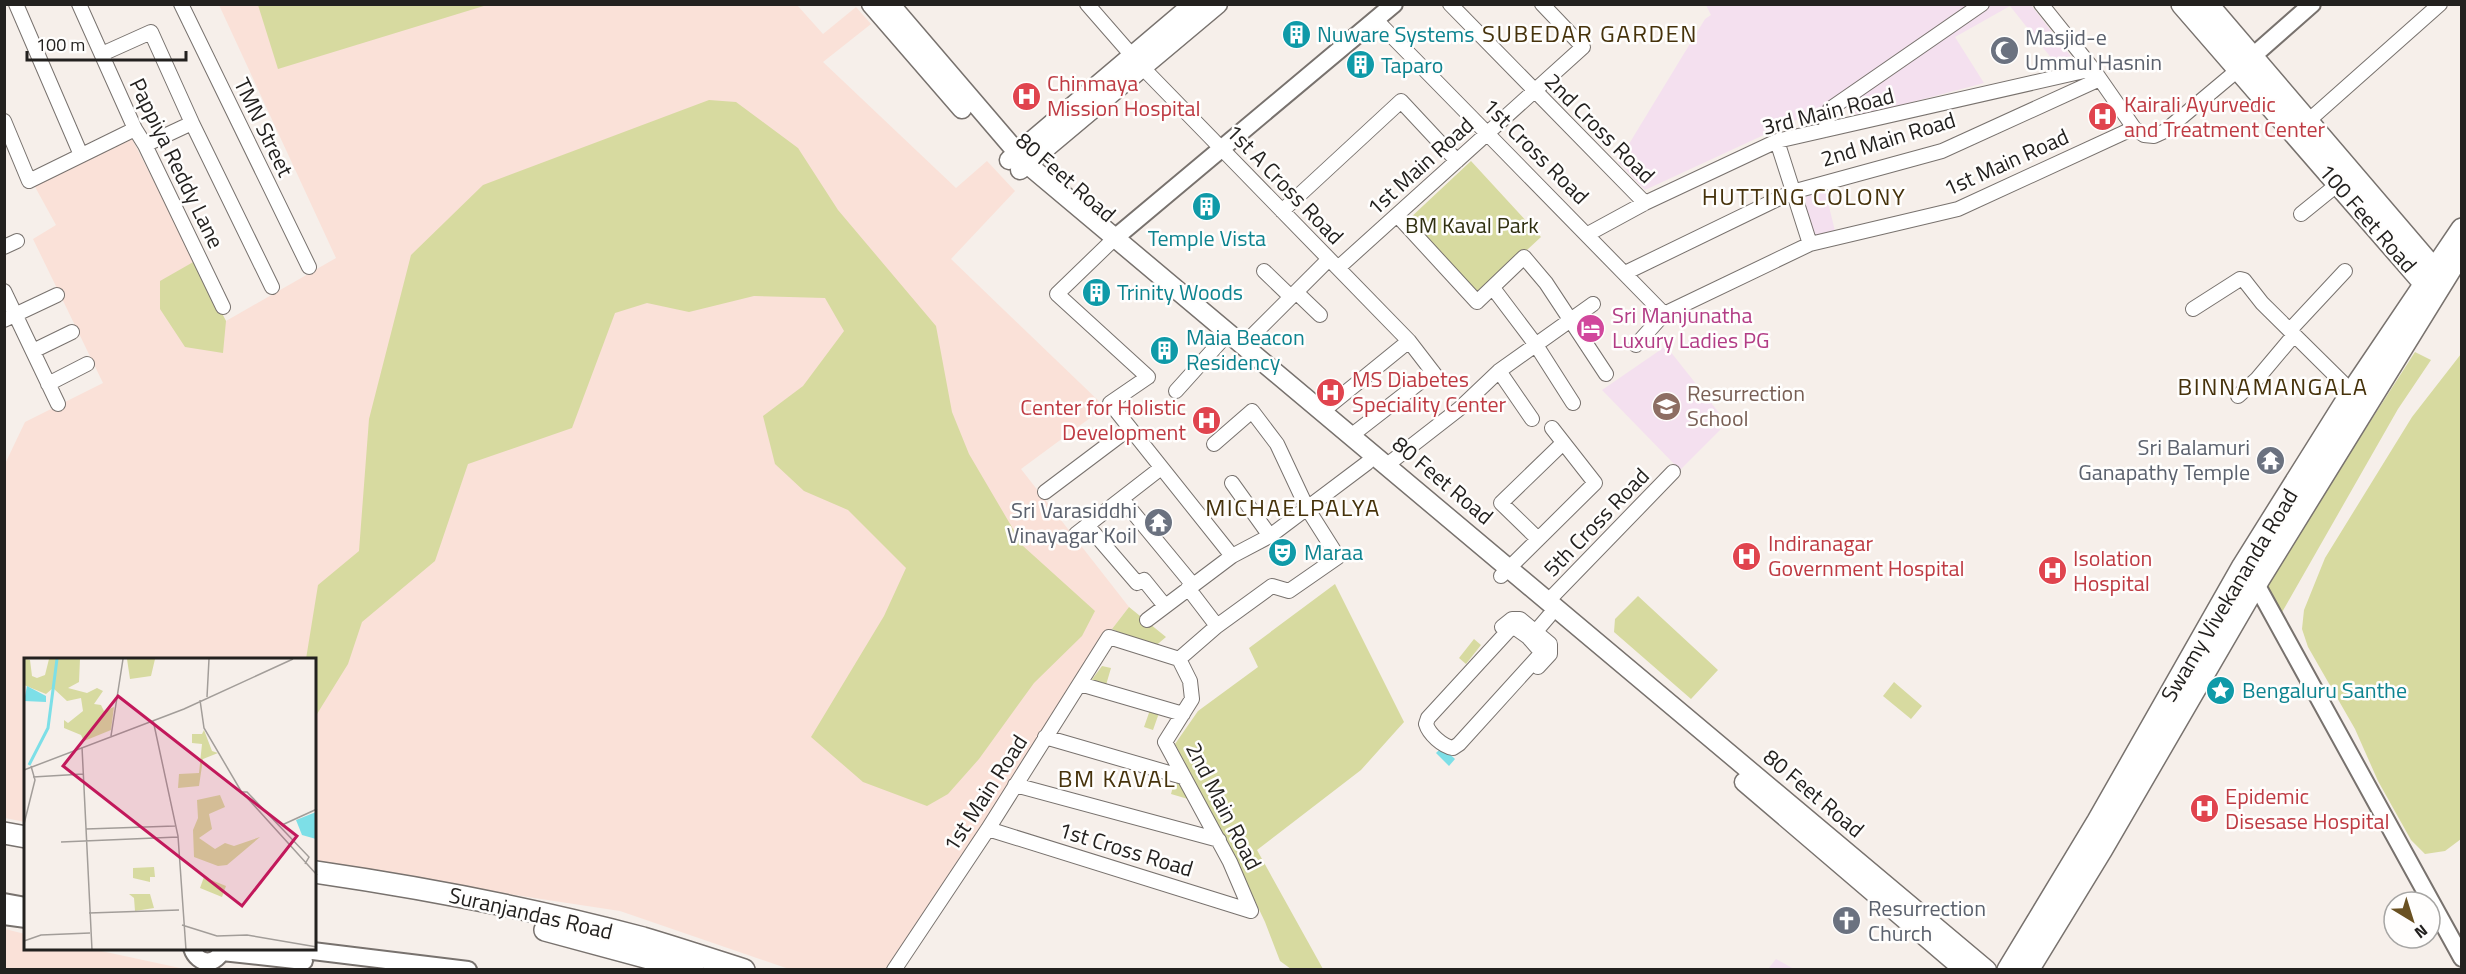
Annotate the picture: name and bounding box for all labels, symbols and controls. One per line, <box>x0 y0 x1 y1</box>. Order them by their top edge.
district label: SUBEDAR GARDEN <box>1482 15 1698 51</box>
place label: Nuware Systems <box>1317 17 1474 51</box>
building icon: Nuware Systems <box>1280 18 1312 50</box>
place label: Masjid-e Ummul Hasnin <box>2025 20 2162 79</box>
scale bar <box>27 24 186 62</box>
text: 100 m <box>36 31 85 58</box>
mosque icon: Masjid-e Ummul Hasnin <box>1988 34 2020 66</box>
place label: Taparo <box>1381 48 1443 82</box>
building icon: Taparo <box>1344 49 1376 81</box>
street label: 2nd Cross Road <box>1537 65 1663 191</box>
place label: Chinmaya Mission Hospital <box>1047 66 1201 125</box>
street label: Pappiya Reddy Lane <box>121 72 233 254</box>
street label: TMN Street <box>225 72 303 183</box>
street label: 3rd Main Road <box>1759 78 1897 144</box>
hospital icon: Chinmaya Mission Hospital <box>1010 80 1042 112</box>
place label: Kairali Ayurvedic and Treatment Center <box>2124 87 2325 146</box>
street label: 1st Cross Road <box>1475 90 1597 212</box>
hospital icon: Kairali Ayurvedic and Treatment Center <box>2087 101 2119 133</box>
street label: 2nd Main Road <box>1816 102 1960 176</box>
street label: 1st Main Road <box>1359 109 1481 223</box>
street label: 1st A Cross Road <box>1218 116 1352 252</box>
street label: 1st Main Road <box>1938 119 2074 205</box>
street label: 80 Feet Road <box>1008 124 1124 230</box>
street label: 100 Feet Road <box>2311 156 2425 280</box>
district label: HUTTING COLONY <box>1702 178 1906 214</box>
building icon: Temple Vista <box>1191 190 1223 222</box>
park label: BM Kaval Park <box>1405 208 1539 242</box>
place label: Temple Vista <box>1148 221 1266 255</box>
place label: Trinity Woods <box>1117 275 1243 309</box>
building icon: Trinity Woods <box>1080 276 1112 308</box>
place label: Sri Manjunatha Luxury Ladies PG <box>1612 298 1770 357</box>
hotel icon: Sri Manjunatha Luxury Ladies PG <box>1575 312 1607 344</box>
place label: Maia Beacon Residency <box>1186 320 1305 379</box>
building icon: Maia Beacon Residency <box>1149 334 1181 366</box>
place label: MS Diabetes Speciality Center <box>1352 362 1507 421</box>
district label: BINNAMANGALA <box>2177 368 2369 404</box>
hospital icon: MS Diabetes Speciality Center <box>1315 376 1347 408</box>
place label: Resurrection School <box>1687 376 1805 435</box>
place label: Center for Holistic Development <box>1020 390 1186 449</box>
school or university icon: Resurrection School <box>1650 390 1682 422</box>
hospital icon: Center for Holistic Development <box>1191 404 1223 436</box>
street label: 80 Feet Road <box>1385 427 1501 533</box>
place label: Sri Balamuri Ganapathy Temple <box>2078 430 2250 489</box>
temple icon: Sri Balamuri Ganapathy Temple <box>2255 444 2287 476</box>
street label: 5th Cross Road <box>1535 460 1657 584</box>
street label: Swamy Vivekananda Road <box>2152 482 2306 708</box>
district label: MICHAELPALYA <box>1205 489 1381 525</box>
place label: Sri Varasiddhi Vinayagar Koil <box>1007 493 1137 552</box>
temple icon: Sri Varasiddhi Vinayagar Koil <box>1142 507 1174 539</box>
place label: Indiranagar Government Hospital <box>1768 526 1965 585</box>
place label: Maraa <box>1304 535 1363 569</box>
theatre icon: Maraa <box>1267 536 1299 568</box>
hospital icon: Indiranagar Government Hospital <box>1731 540 1763 572</box>
place label: Isolation Hospital <box>2073 541 2152 600</box>
hospital icon: Isolation Hospital <box>2036 555 2068 587</box>
inset map <box>24 658 316 950</box>
place label: Bengaluru Santhe <box>2242 673 2407 707</box>
place icon: Bengaluru Santhe <box>2205 674 2237 706</box>
street label: 1st Main Road <box>934 728 1036 858</box>
street label: 2nd Main Road <box>1177 736 1271 876</box>
street label: 80 Feet Road <box>1756 740 1872 846</box>
district label: BM KAVAL <box>1058 760 1176 796</box>
place label: Epidemic Disesase Hospital <box>2225 779 2390 838</box>
hospital icon: Epidemic Disesase Hospital <box>2188 793 2220 825</box>
street label: 1st Cross Road <box>1055 812 1197 886</box>
street label: Suranjandas Road <box>446 878 616 948</box>
north arrow <box>2382 890 2442 950</box>
place label: Resurrection Church <box>1868 891 1986 950</box>
church icon: Resurrection Church <box>1831 905 1863 937</box>
text: N <box>2409 919 2433 945</box>

